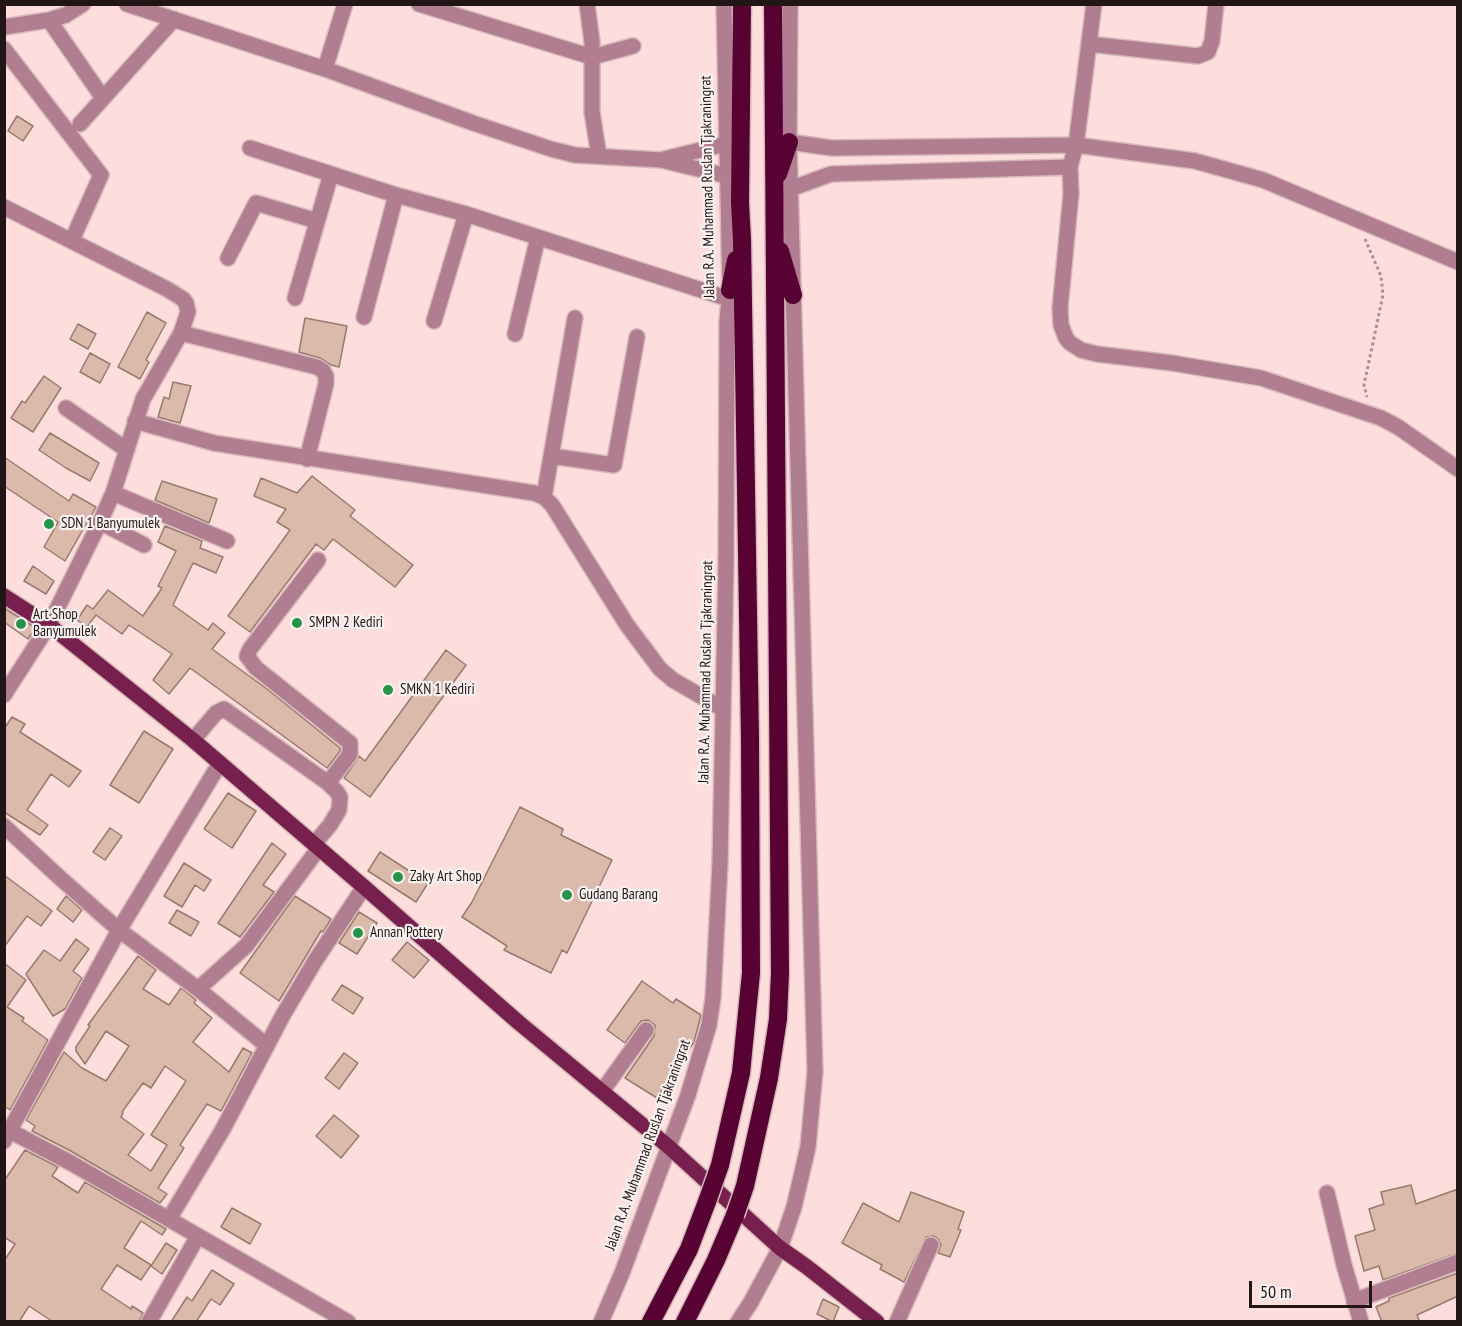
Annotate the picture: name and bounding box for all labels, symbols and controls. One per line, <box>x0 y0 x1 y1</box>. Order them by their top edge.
street label: Jalan R.A. Muhammad Ruslan Tjakraningrat <box>697 75 719 299</box>
place label: SDN 1 Banyumulek <box>61 515 160 533</box>
marker: SDN 1 Banyumulek <box>42 517 56 531</box>
street label: Jalan R.A. Muhammad Ruslan Tjakraningrat <box>695 560 717 784</box>
place label: Art Shop Banyumulek <box>33 606 97 641</box>
place label: SMPN 2 Kediri <box>309 614 383 632</box>
marker: SMPN 2 Kediri <box>290 616 304 630</box>
marker: Art Shop Banyumulek <box>14 617 28 631</box>
place label: SMKN 1 Kediri <box>400 681 475 699</box>
marker: SMKN 1 Kediri <box>381 683 395 697</box>
place label: Zaky Art Shop <box>410 868 482 886</box>
marker: Zaky Art Shop <box>391 870 405 884</box>
place label: Gudang Barang <box>579 886 658 904</box>
marker: Gudang Barang <box>560 888 574 902</box>
place label: Annan Pottery <box>370 924 443 942</box>
marker: Annan Pottery <box>351 926 365 940</box>
street label: Jalan R.A. Muhammad Ruslan Tjakraningrat <box>601 1037 695 1253</box>
scale bar <box>1252 1269 1375 1307</box>
text: 50 m <box>1260 1280 1292 1303</box>

